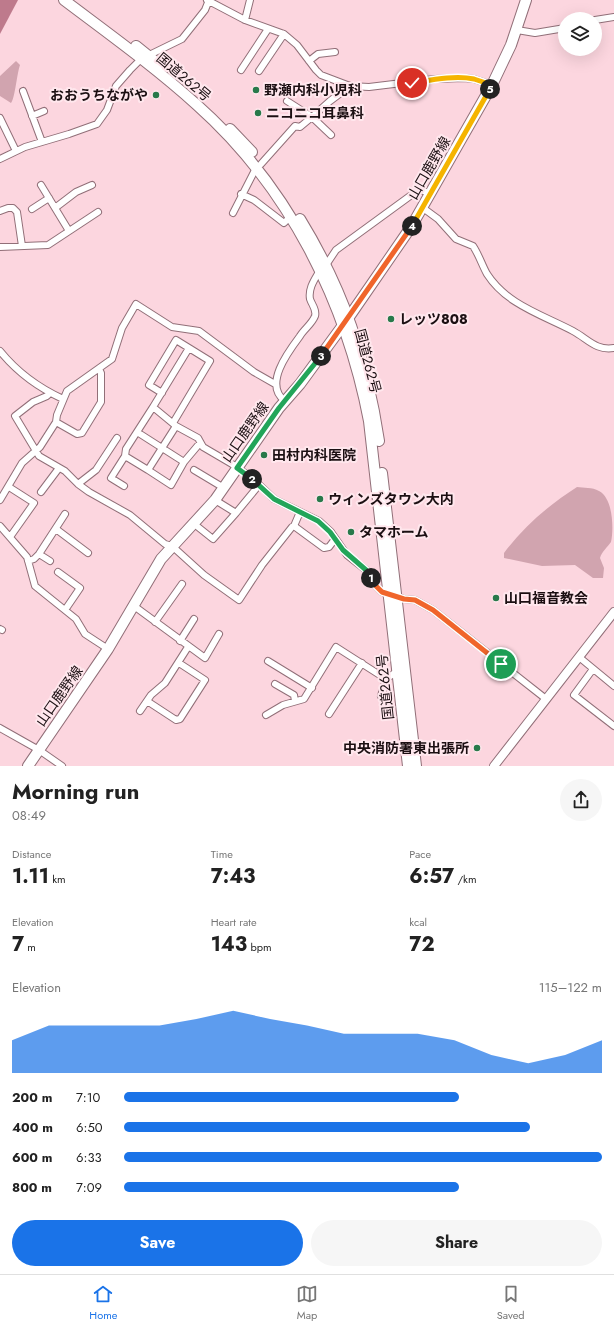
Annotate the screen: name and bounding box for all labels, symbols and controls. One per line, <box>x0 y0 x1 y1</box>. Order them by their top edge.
map controls <box>558 12 602 56</box>
button: layers <box>558 12 602 56</box>
street label: 国道262号 <box>152 48 216 106</box>
pin <box>395 66 429 100</box>
icon: check <box>401 72 423 94</box>
pin: 5 <box>480 79 500 99</box>
place label: 野瀬内科小児科 <box>264 80 362 100</box>
text: 5 <box>486 81 494 97</box>
place label: おおうちながや <box>50 85 148 105</box>
marker: 野瀬内科小児科 <box>251 85 261 95</box>
marker: おおうちながや <box>151 90 161 100</box>
place label: ニコニコ耳鼻科 <box>266 103 364 123</box>
marker: ニコニコ耳鼻科 <box>253 108 263 118</box>
street label: 山口鹿野線 <box>403 133 455 203</box>
pin: 4 <box>402 216 422 236</box>
text: 4 <box>408 218 416 234</box>
place label: レッツ808 <box>399 309 468 329</box>
marker: レッツ808 <box>386 314 396 324</box>
street label: 国道262号 <box>350 327 386 395</box>
pin: 3 <box>311 346 331 366</box>
text: 3 <box>318 348 324 364</box>
street label: 山口鹿野線 <box>217 398 273 466</box>
place label: 田村内科医院 <box>272 445 356 465</box>
marker: 田村内科医院 <box>259 450 269 460</box>
pin: 2 <box>242 469 262 489</box>
text: 2 <box>248 471 256 487</box>
place label: ウィンズタウン大内 <box>328 489 454 509</box>
marker: ウィンズタウン大内 <box>315 494 325 504</box>
place label: タマホーム <box>359 522 429 542</box>
marker: タマホーム <box>346 527 356 537</box>
pin: 1 <box>361 568 381 588</box>
text: 1 <box>368 570 374 586</box>
place label: 山口福音教会 <box>504 588 588 608</box>
marker: 山口福音教会 <box>491 593 501 603</box>
pin <box>484 647 518 681</box>
street label: 国道262号 <box>372 653 398 721</box>
icon: arrive <box>490 653 512 675</box>
street label: 山口鹿野線 <box>31 662 87 730</box>
place label: 中央消防署東出張所 <box>343 738 469 758</box>
marker: 中央消防署東出張所 <box>472 743 482 753</box>
text: Morning run <box>12 775 139 807</box>
button: share <box>560 779 602 821</box>
text: 08:49 <box>12 806 46 825</box>
text: Distance <box>12 846 51 862</box>
text: Time <box>211 846 233 862</box>
text: Pace <box>409 846 431 862</box>
text: 1.11 <box>12 862 49 891</box>
text: 7:43 <box>211 862 256 891</box>
text: 6:57 <box>409 862 454 891</box>
text: km <box>49 871 66 887</box>
text: /km <box>454 871 477 887</box>
text: Elevation <box>12 914 54 930</box>
text: Heart rate <box>211 914 257 930</box>
text: kcal <box>409 914 427 930</box>
text: 7 <box>12 930 24 959</box>
text: 143 <box>211 930 247 959</box>
text: 72 <box>409 930 435 959</box>
text: m <box>24 939 36 955</box>
text: bpm <box>247 939 272 955</box>
text: Elevation <box>12 978 61 997</box>
text: 115–122 m <box>539 978 602 997</box>
text: 200 m <box>12 1088 52 1107</box>
text: 7:10 <box>76 1088 100 1107</box>
text: 400 m <box>12 1118 53 1137</box>
text: 6:50 <box>76 1118 103 1137</box>
text: 600 m <box>12 1148 52 1167</box>
text: 6:33 <box>76 1148 102 1167</box>
text: 800 m <box>12 1178 52 1197</box>
text: 7:09 <box>76 1178 102 1197</box>
button: Save <box>12 1220 303 1266</box>
button: Share <box>311 1220 602 1266</box>
tab: Home <box>89 1283 117 1323</box>
tab: Map <box>296 1283 318 1323</box>
tab: Saved <box>497 1283 525 1323</box>

